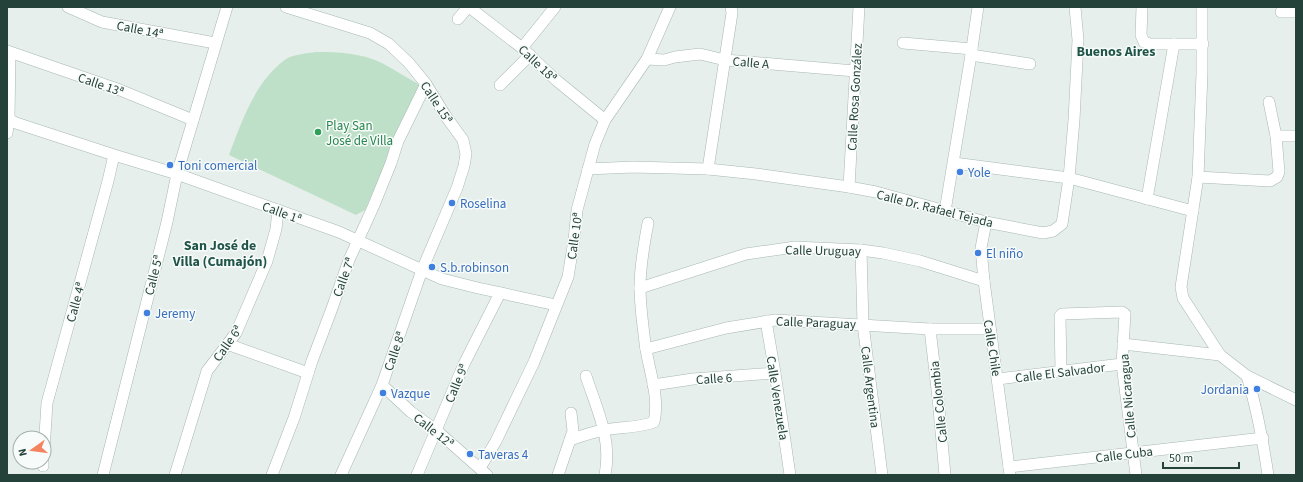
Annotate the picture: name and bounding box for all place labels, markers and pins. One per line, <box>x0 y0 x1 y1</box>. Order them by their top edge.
place label: Play San José de Villa <box>326 117 393 150</box>
marker: Play San José de Villa <box>313 127 323 137</box>
place label: Toni comercial <box>178 157 257 175</box>
marker: Toni comercial <box>165 160 175 170</box>
place label: Yole <box>967 164 990 182</box>
marker: Yole <box>955 167 965 177</box>
place label: Roselina <box>460 195 506 213</box>
marker: Roselina <box>447 198 457 208</box>
place label: El niño <box>986 245 1023 263</box>
marker: El niño <box>973 248 983 258</box>
place label: S.b.robinson <box>440 259 509 277</box>
marker: S.b.robinson <box>427 262 437 272</box>
place label: Jeremy <box>155 305 195 323</box>
marker: Jeremy <box>142 308 152 318</box>
place label: Jordania <box>1201 381 1249 399</box>
marker: Jordania <box>1252 384 1262 394</box>
place label: Vazque <box>391 385 430 403</box>
marker: Vazque <box>378 388 388 398</box>
place label: Taveras 4 <box>478 446 529 464</box>
marker: Taveras 4 <box>465 449 475 459</box>

